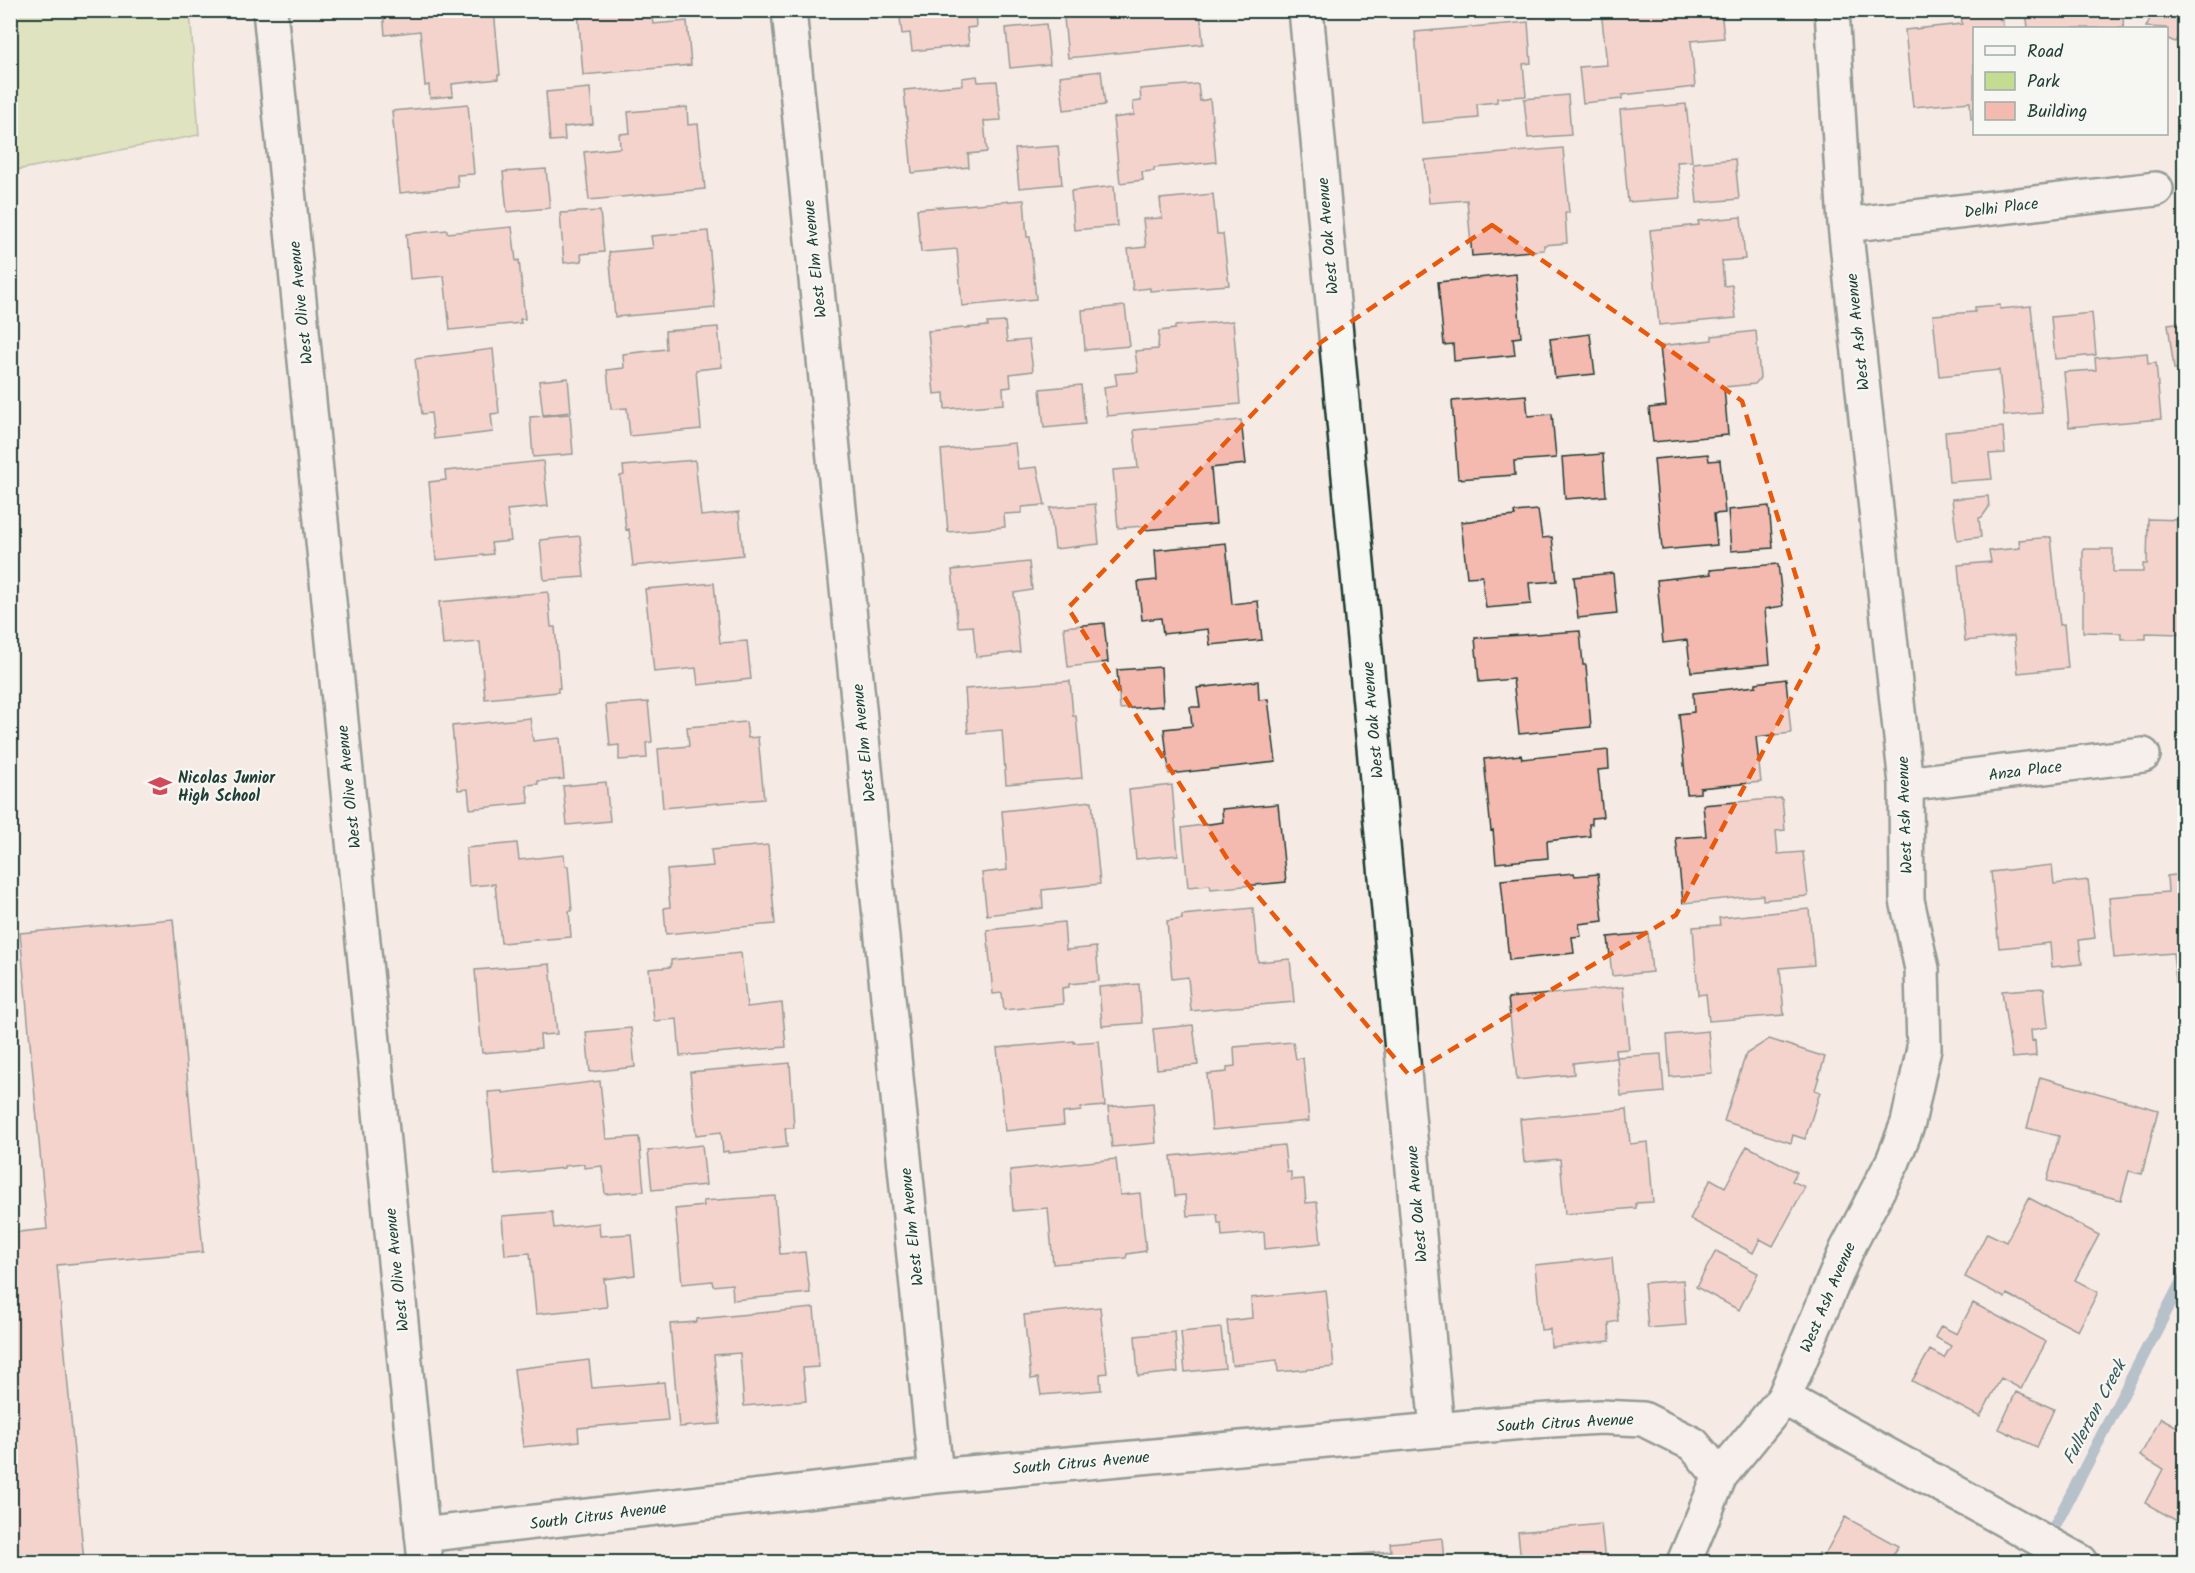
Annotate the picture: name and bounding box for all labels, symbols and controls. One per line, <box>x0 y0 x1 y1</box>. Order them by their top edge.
legend <box>1973 27 2168 135</box>
text: Road <box>2027 38 2064 67</box>
text: Park <box>2027 68 2060 97</box>
text: Building <box>2027 98 2087 127</box>
street label: West Oak Avenue <box>1311 176 1346 295</box>
street label: Delhi Place <box>1963 192 2040 225</box>
street label: West Elm Avenue <box>797 199 834 319</box>
street label: West Olive Avenue <box>283 240 320 366</box>
street label: West Ash Avenue <box>1840 272 1877 392</box>
street label: West Oak Avenue <box>1356 660 1391 779</box>
street label: West Elm Avenue <box>846 683 883 803</box>
street label: West Olive Avenue <box>331 724 368 850</box>
street label: Anza Place <box>1987 755 2063 788</box>
street label: West Ash Avenue <box>1891 756 1920 874</box>
place label: Nicolas Junior High School <box>178 766 276 809</box>
school or university icon: Nicolas Junior High School <box>147 773 173 799</box>
street label: West Oak Avenue <box>1400 1144 1435 1263</box>
street label: West Elm Avenue <box>894 1167 931 1287</box>
street label: West Olive Avenue <box>379 1207 416 1333</box>
street label: West Ash Avenue <box>1794 1238 1863 1357</box>
water label: Fullerton Creek <box>2056 1353 2136 1470</box>
street label: South Citrus Avenue <box>1496 1407 1634 1440</box>
street label: South Citrus Avenue <box>1012 1445 1151 1482</box>
street label: South Citrus Avenue <box>528 1496 668 1537</box>

